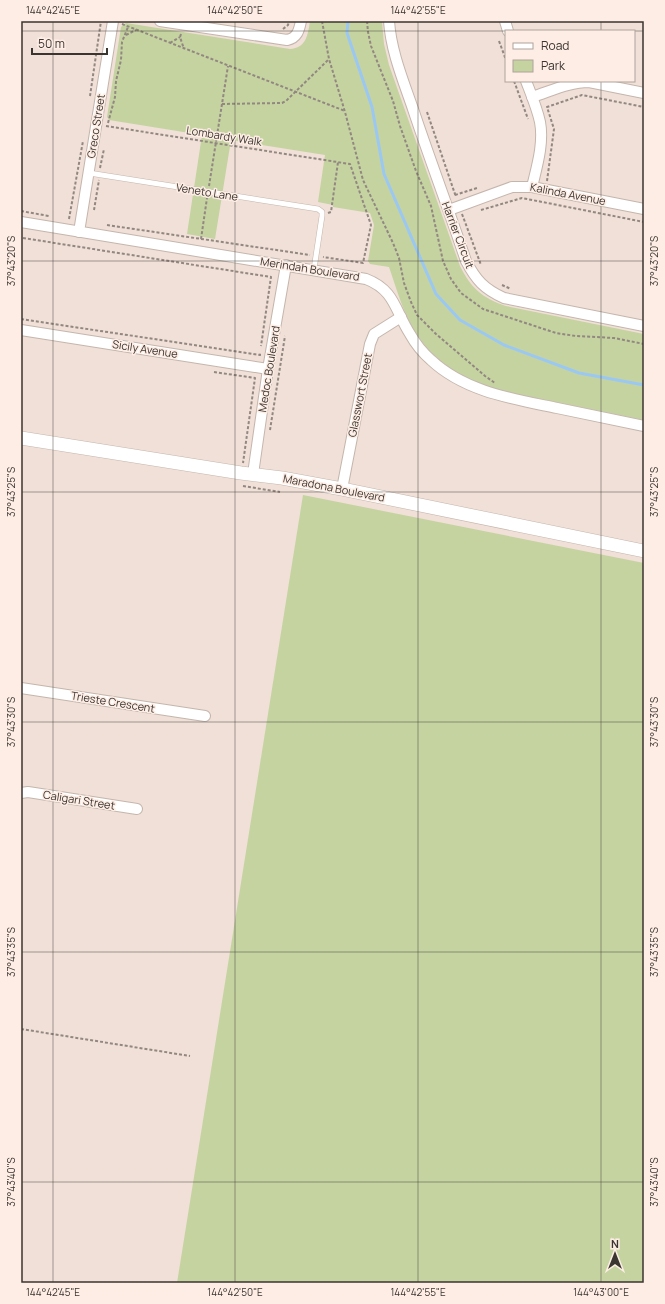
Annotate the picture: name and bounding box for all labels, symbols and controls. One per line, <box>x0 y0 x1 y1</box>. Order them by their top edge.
text: 144°42'45"E <box>26 3 80 17</box>
text: 144°42'50"E <box>207 3 263 17</box>
text: 144°42'55"E <box>390 3 446 17</box>
scale bar <box>32 30 107 56</box>
legend <box>505 30 635 82</box>
text: 50 m <box>38 35 65 52</box>
text: Road <box>541 37 569 54</box>
text: Park <box>541 57 566 74</box>
street label: Greco Street <box>83 93 108 159</box>
street label: Lombardy Walk <box>185 122 264 149</box>
street label: Veneto Lane <box>175 179 240 204</box>
street label: Kalinda Avenue <box>529 179 608 208</box>
street label: Harrier Circuit <box>439 199 478 270</box>
text: 37°43'20"S <box>4 236 18 286</box>
text: 37°43'20"S <box>647 236 661 286</box>
street label: Merindah Boulevard <box>259 253 361 284</box>
street label: Medoc Boulevard <box>254 325 283 413</box>
street label: Sicily Avenue <box>111 336 179 361</box>
street label: Glasswort Street <box>344 352 375 438</box>
text: 37°43'25"S <box>4 467 18 517</box>
text: 37°43'25"S <box>647 467 661 517</box>
street label: Maradona Boulevard <box>282 470 386 505</box>
street label: Trieste Crescent <box>70 687 156 716</box>
text: 37°43'30"S <box>4 697 18 747</box>
text: 37°43'30"S <box>647 697 661 747</box>
street label: Caligari Street <box>42 786 116 813</box>
text: 37°43'35"S <box>4 927 18 977</box>
text: 37°43'35"S <box>647 927 661 977</box>
text: 37°43'40"S <box>4 1157 18 1207</box>
text: 37°43'40"S <box>647 1157 661 1207</box>
north arrow <box>595 1234 635 1274</box>
text: N <box>611 1236 619 1251</box>
text: 144°42'45"E <box>26 1285 80 1299</box>
text: 144°42'50"E <box>207 1285 263 1299</box>
text: 144°42'55"E <box>390 1285 446 1299</box>
text: 144°43'00"E <box>573 1285 629 1299</box>

